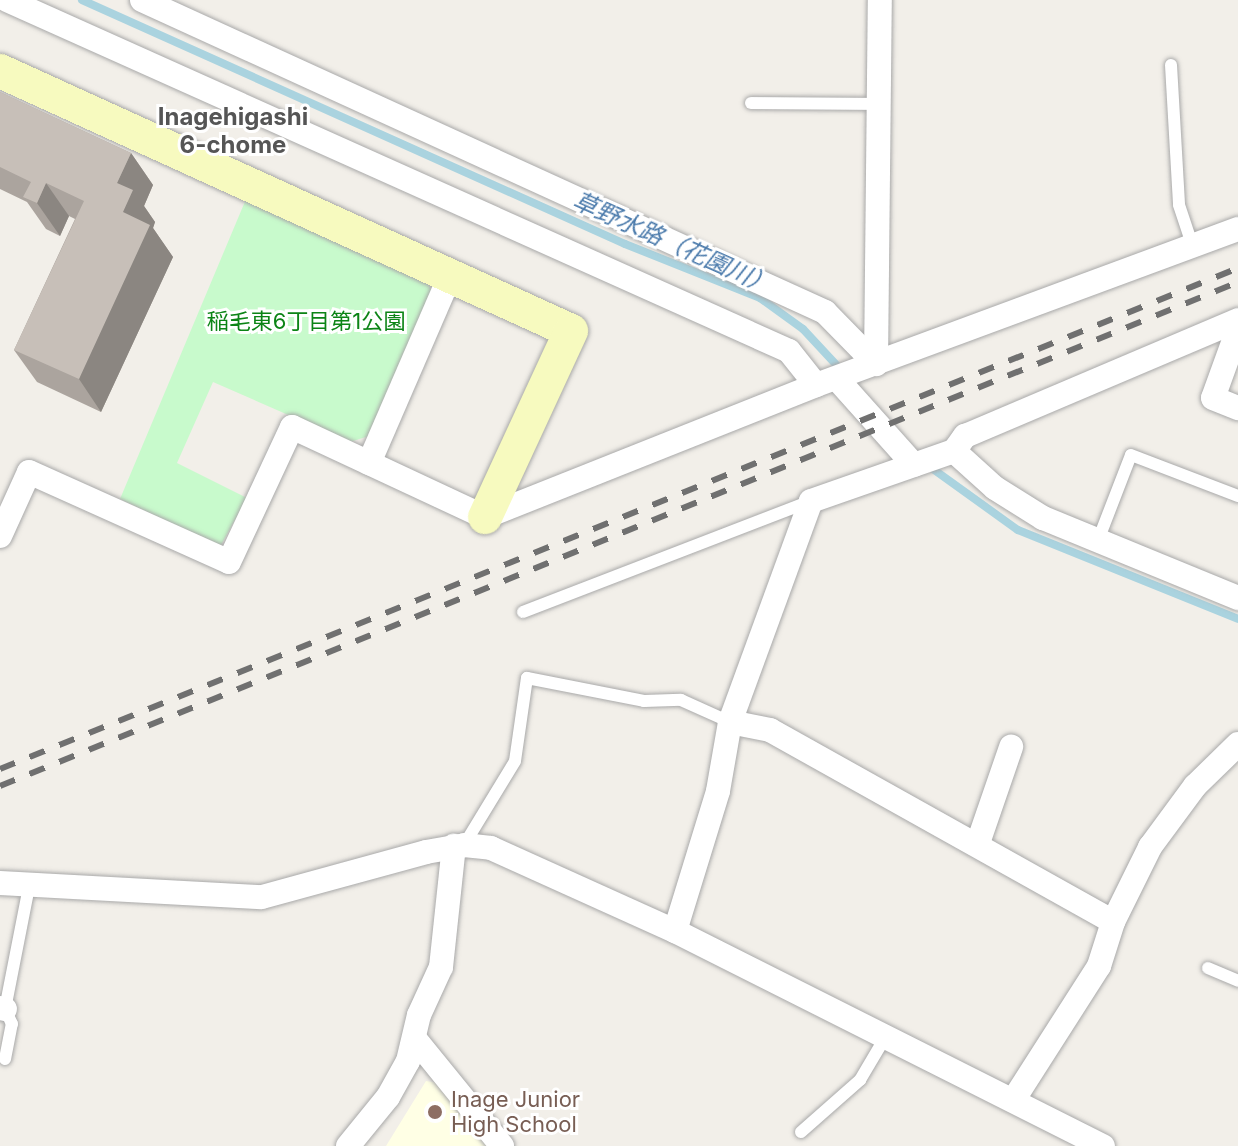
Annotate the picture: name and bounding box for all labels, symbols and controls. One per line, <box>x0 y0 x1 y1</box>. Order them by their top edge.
district label: Inagehigashi 6-chome <box>158 103 308 159</box>
water label: 草野水路（花園川） <box>568 186 778 300</box>
park label: 稲毛東6丁目第1公園 <box>207 309 405 335</box>
place label: Inage Junior High School <box>451 1086 580 1138</box>
marker: Inage Junior High School <box>426 1103 444 1121</box>

